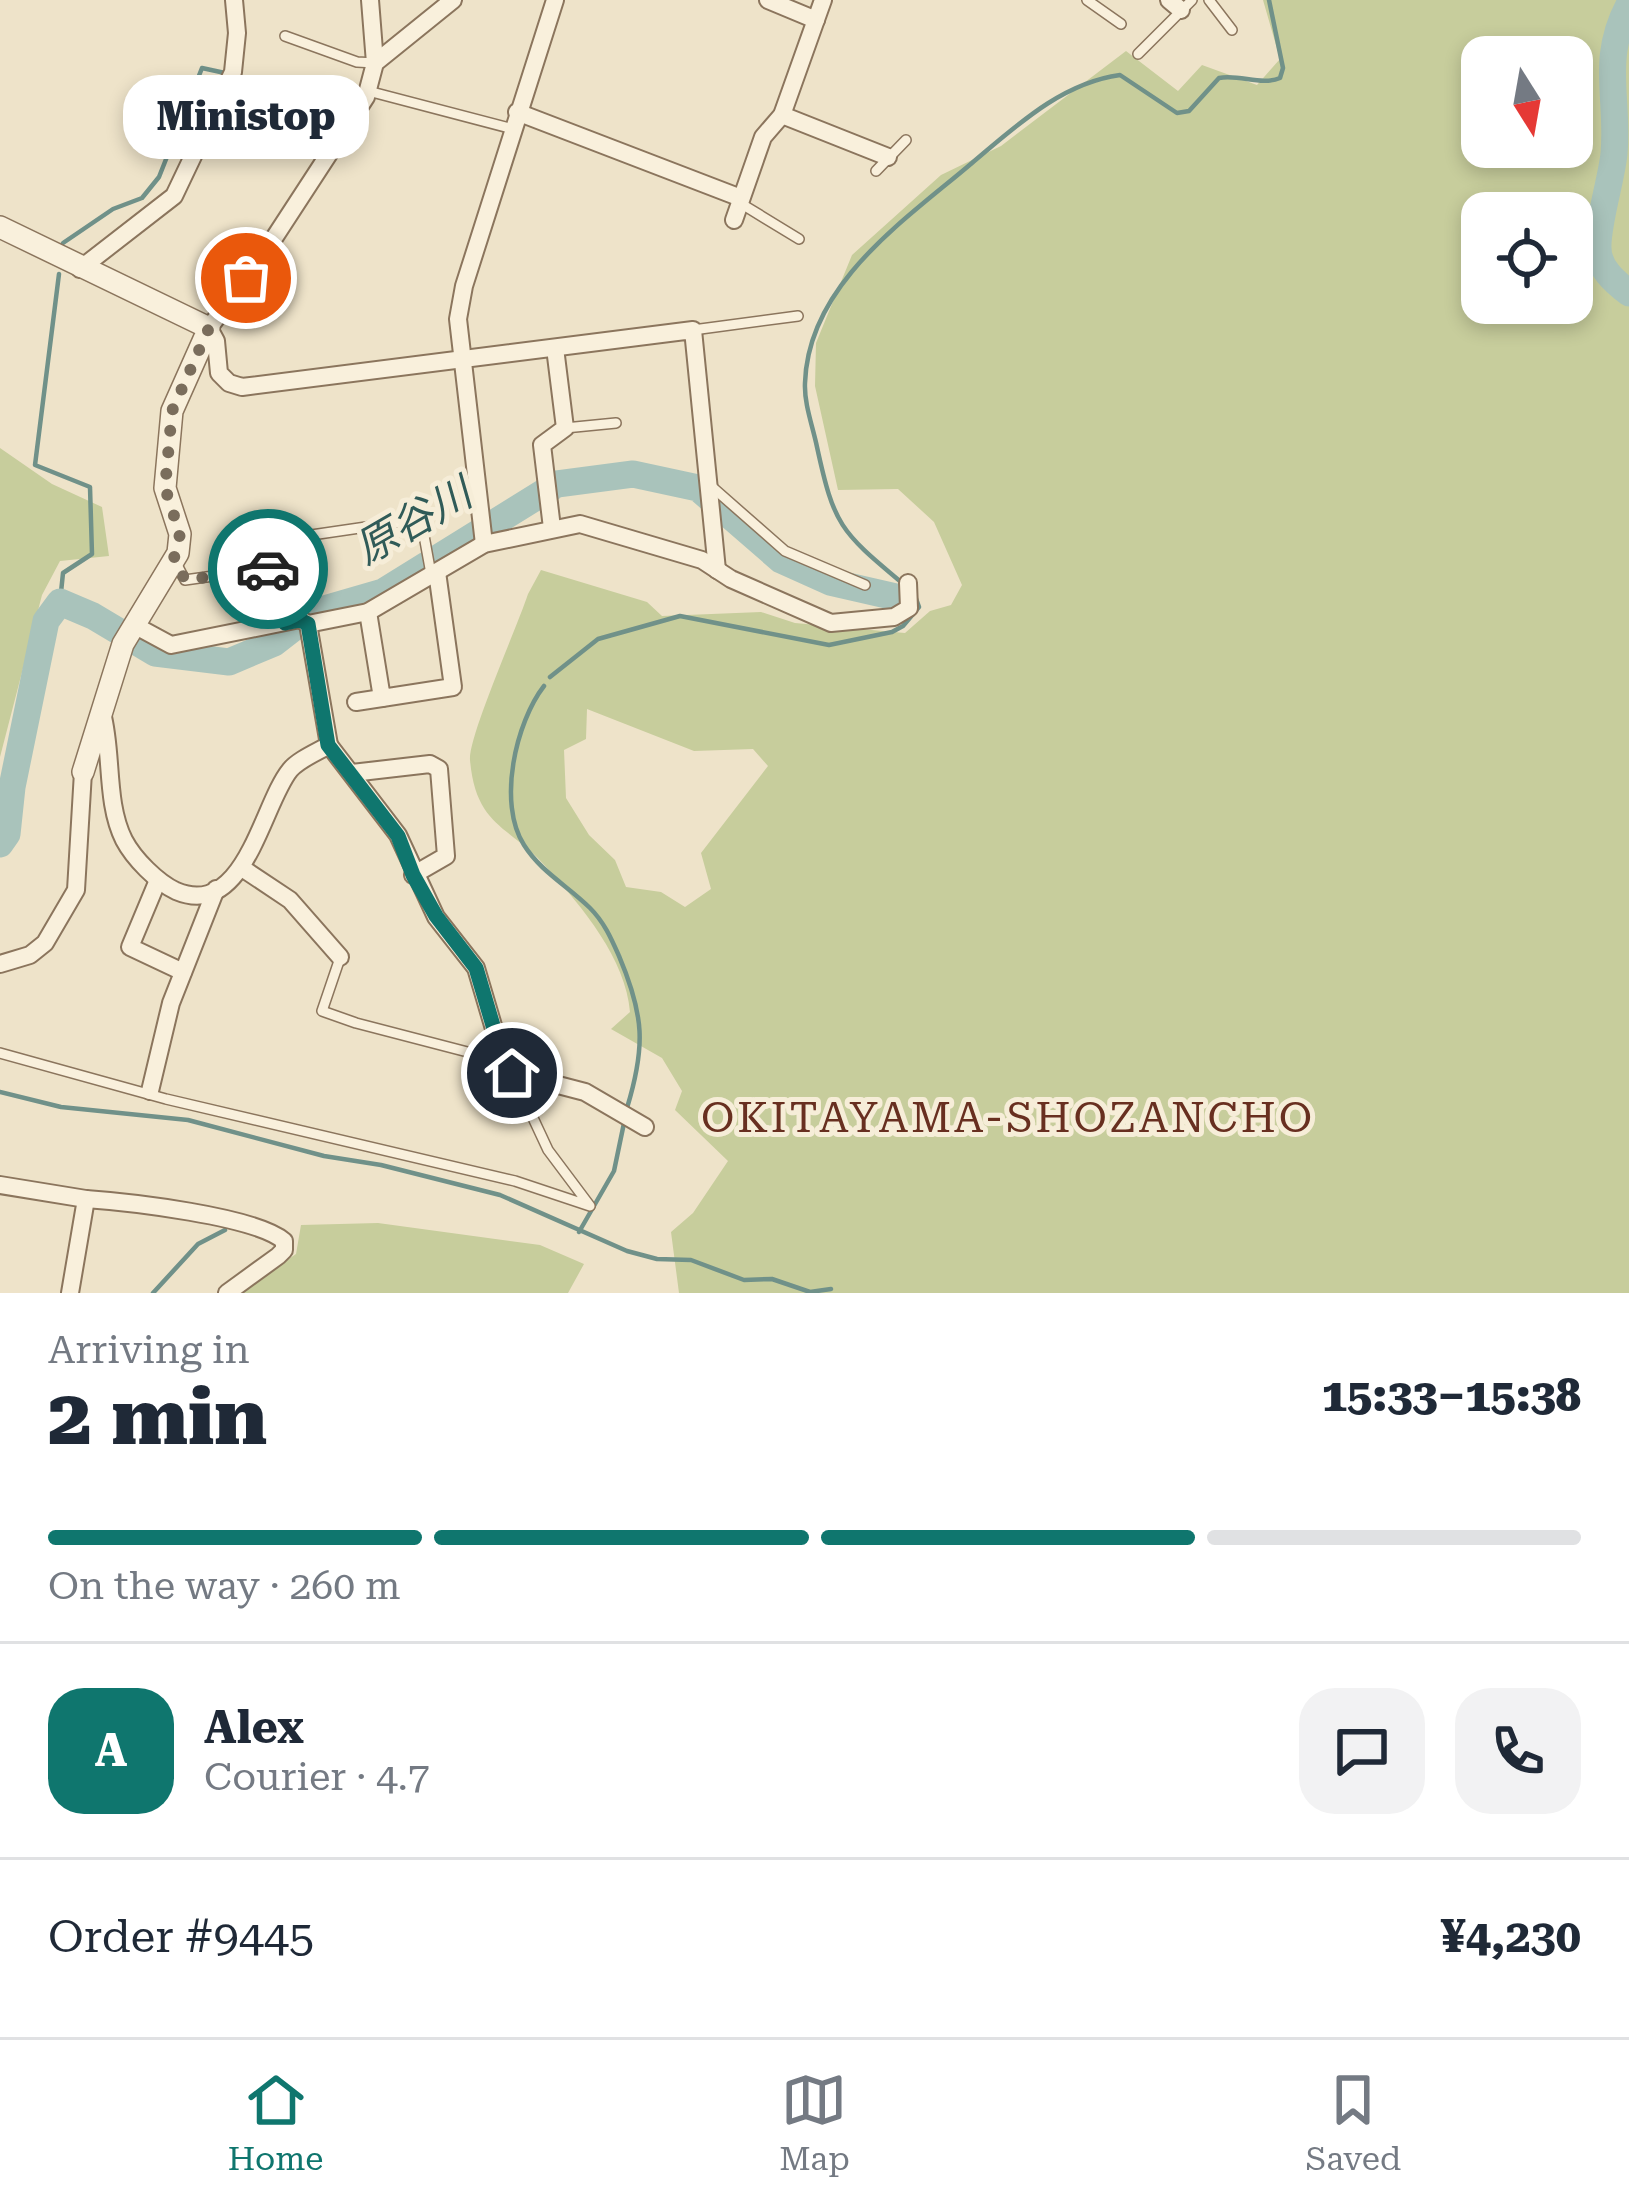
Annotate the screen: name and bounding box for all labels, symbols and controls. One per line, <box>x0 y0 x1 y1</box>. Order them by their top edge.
north arrow <box>1461 36 1593 168</box>
map controls <box>1461 36 1593 324</box>
callout: Ministop <box>123 74 369 158</box>
text: Ministop <box>156 94 336 140</box>
button: locate <box>1461 192 1593 324</box>
pin <box>195 227 297 329</box>
icon: bag <box>213 245 279 311</box>
water label: 原谷川 <box>346 466 483 574</box>
courier <box>208 509 328 629</box>
icon: car <box>235 536 301 602</box>
pin <box>461 1022 563 1124</box>
icon: home <box>479 1040 545 1106</box>
district label: OKITAYAMA-SHOZANCHO <box>701 1093 1315 1142</box>
text: Arriving in <box>48 1327 250 1373</box>
text: 15:33–15:38 <box>1322 1369 1581 1422</box>
text: 2 min <box>48 1372 267 1463</box>
text: On the way · 260 m <box>48 1563 400 1609</box>
button: chat <box>1299 1688 1425 1814</box>
button: phone <box>1455 1688 1581 1814</box>
text: Alex <box>204 1701 304 1754</box>
text: A <box>95 1724 127 1777</box>
text: Courier · 4.7 <box>204 1754 430 1800</box>
text: Order #9445 <box>48 1910 314 1963</box>
text: ¥4,230 <box>1440 1910 1581 1963</box>
tab: Home <box>228 2067 323 2178</box>
tab: Map <box>779 2067 850 2178</box>
tab: Saved <box>1305 2067 1401 2178</box>

